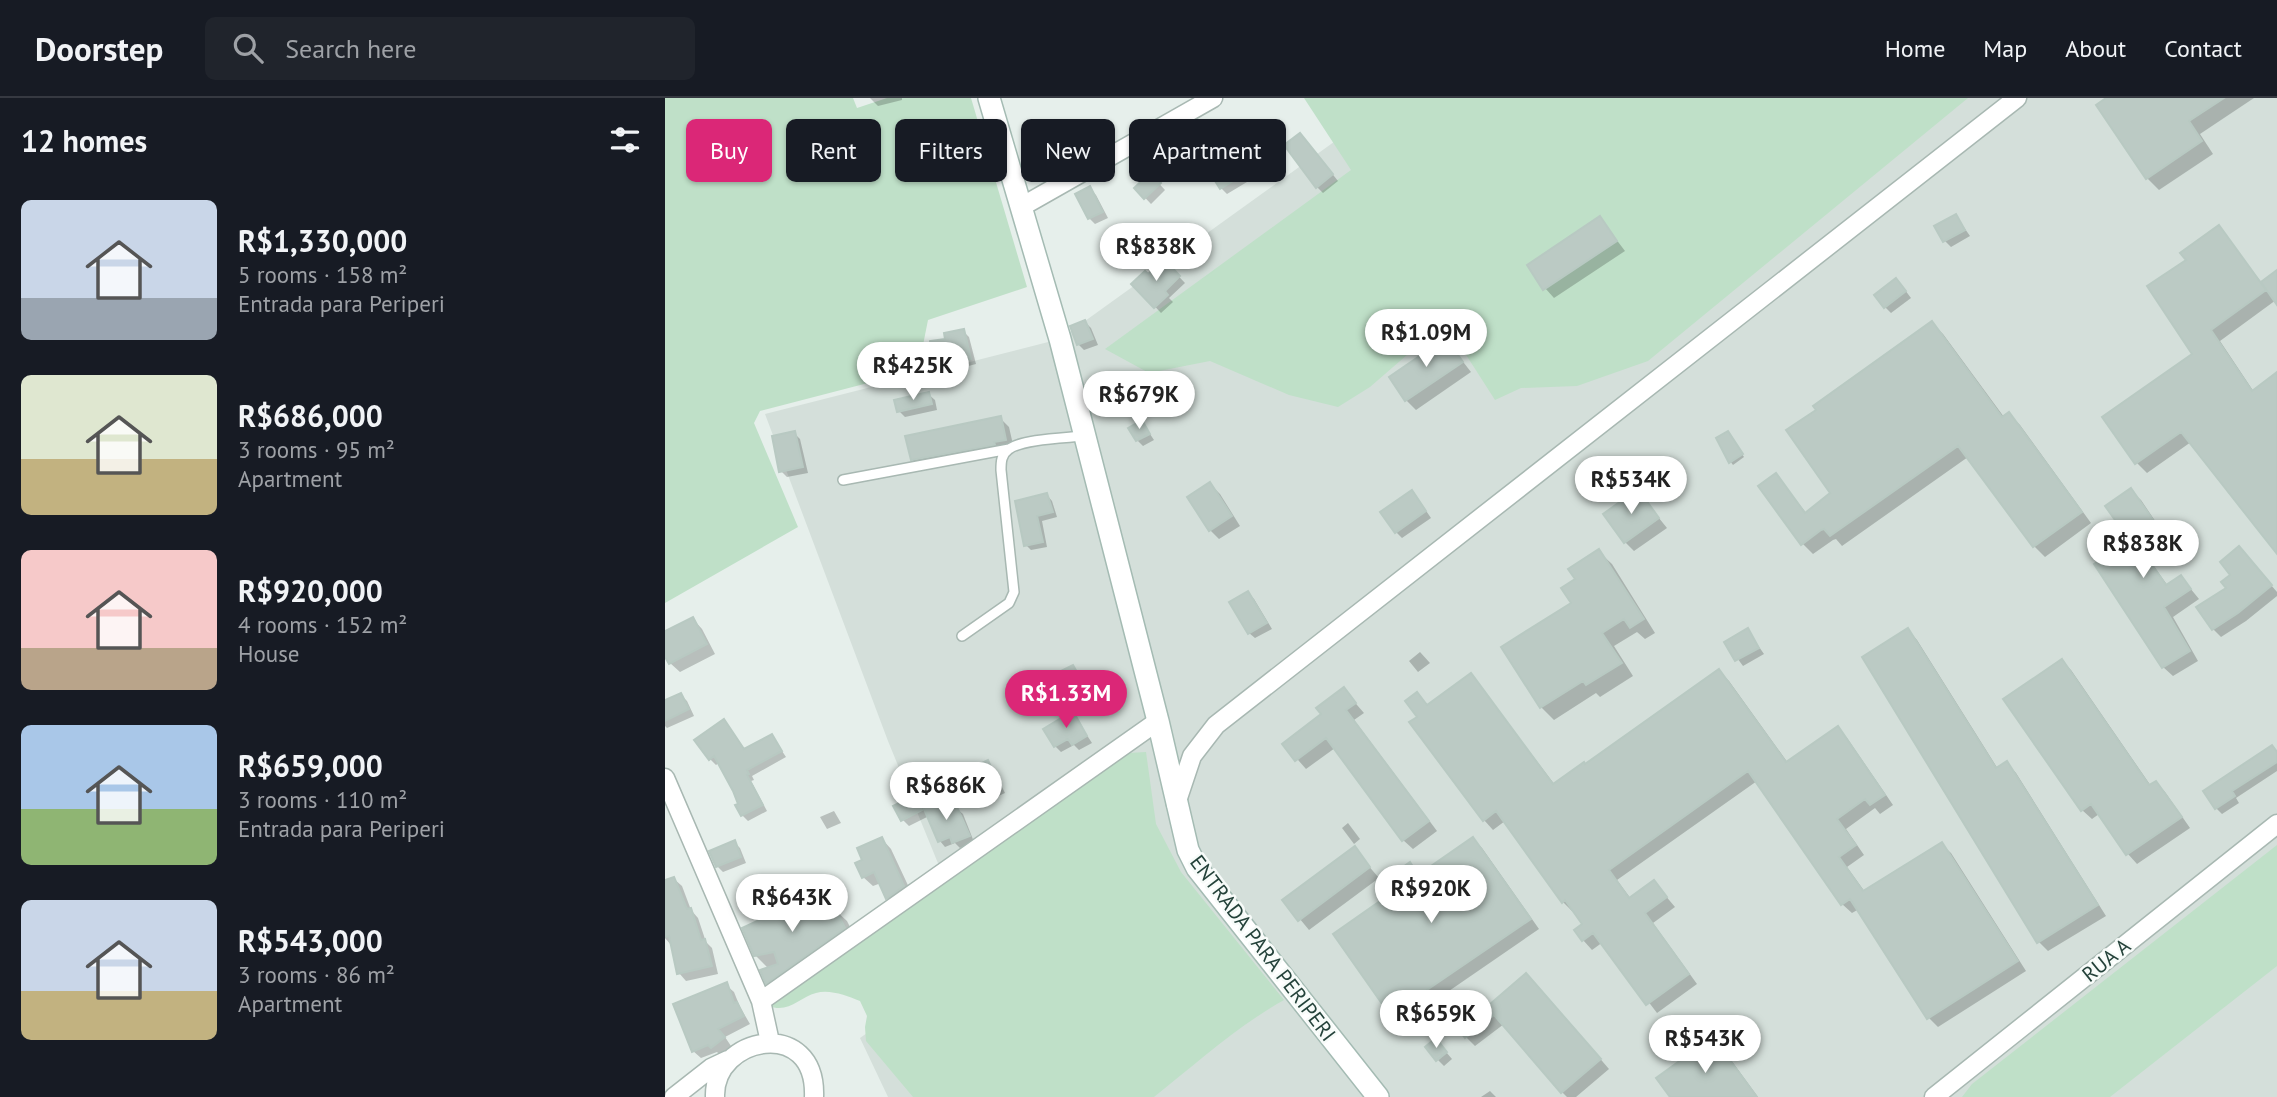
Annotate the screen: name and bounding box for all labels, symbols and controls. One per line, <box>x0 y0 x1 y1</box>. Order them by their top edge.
search box <box>205 17 695 80</box>
text: Doorstep <box>35 27 163 70</box>
icon: search <box>229 29 267 67</box>
text: Search here <box>285 32 416 65</box>
text: Home <box>1885 33 1945 64</box>
text: Map <box>1983 33 2027 64</box>
text: About <box>2065 33 2126 64</box>
text: Contact <box>2164 33 2242 64</box>
chip: Buy <box>686 119 772 182</box>
chip: Rent <box>786 119 881 182</box>
chip: Filters <box>895 119 1007 182</box>
chip: New <box>1021 119 1115 182</box>
chip: Apartment <box>1129 119 1286 182</box>
text: 12 homes <box>21 121 147 160</box>
icon: filters <box>606 121 644 159</box>
text: R$1,330,000 <box>238 221 407 260</box>
pin: R$838K <box>1099 223 1213 283</box>
icon: home <box>77 228 161 312</box>
text: R$838K <box>1116 231 1196 260</box>
text: 5 rooms · 158 m² <box>238 260 407 289</box>
text: Entrada para Periperi <box>238 289 445 318</box>
pin: R$1.09M <box>1361 310 1491 369</box>
text: R$1.09M <box>1381 317 1471 346</box>
pin: R$425K <box>856 342 970 402</box>
text: R$425K <box>873 350 953 379</box>
pin: R$679K <box>1082 372 1196 431</box>
text: R$679K <box>1099 379 1179 408</box>
text: R$686,000 <box>238 396 383 435</box>
icon: home <box>77 403 161 487</box>
text: 3 rooms · 95 m² <box>238 435 395 464</box>
pin: R$534K <box>1574 456 1688 516</box>
text: Apartment <box>238 464 342 493</box>
text: R$534K <box>1591 464 1671 493</box>
pin: R$838K <box>2086 520 2200 580</box>
text: R$838K <box>2103 528 2183 557</box>
text: R$920,000 <box>238 571 383 610</box>
icon: home <box>77 578 161 662</box>
text: 4 rooms · 152 m² <box>238 610 407 639</box>
text: House <box>238 639 300 668</box>
pin: R$1.33M <box>1001 670 1131 730</box>
text: R$1.33M <box>1021 678 1111 707</box>
text: R$659,000 <box>238 746 383 785</box>
icon: home <box>77 753 161 837</box>
pin: R$686K <box>889 762 1003 822</box>
text: R$686K <box>906 770 986 799</box>
text: 3 rooms · 110 m² <box>238 785 407 814</box>
text: Entrada para Periperi <box>238 814 445 843</box>
street label: ENTRADA PARA PERIPERI <box>1184 849 1342 1047</box>
pin: R$920K <box>1374 866 1488 925</box>
text: R$920K <box>1391 873 1471 902</box>
pin: R$643K <box>735 874 849 934</box>
text: R$643K <box>752 882 832 911</box>
text: R$543,000 <box>238 921 383 960</box>
icon: home <box>77 928 161 1012</box>
street label: RUA A <box>2076 932 2136 988</box>
text: 3 rooms · 86 m² <box>238 960 395 989</box>
text: Apartment <box>238 989 342 1018</box>
pin: R$659K <box>1379 990 1493 1050</box>
text: R$659K <box>1396 998 1476 1027</box>
pin: R$543K <box>1648 1016 1762 1075</box>
text: R$543K <box>1665 1023 1745 1052</box>

